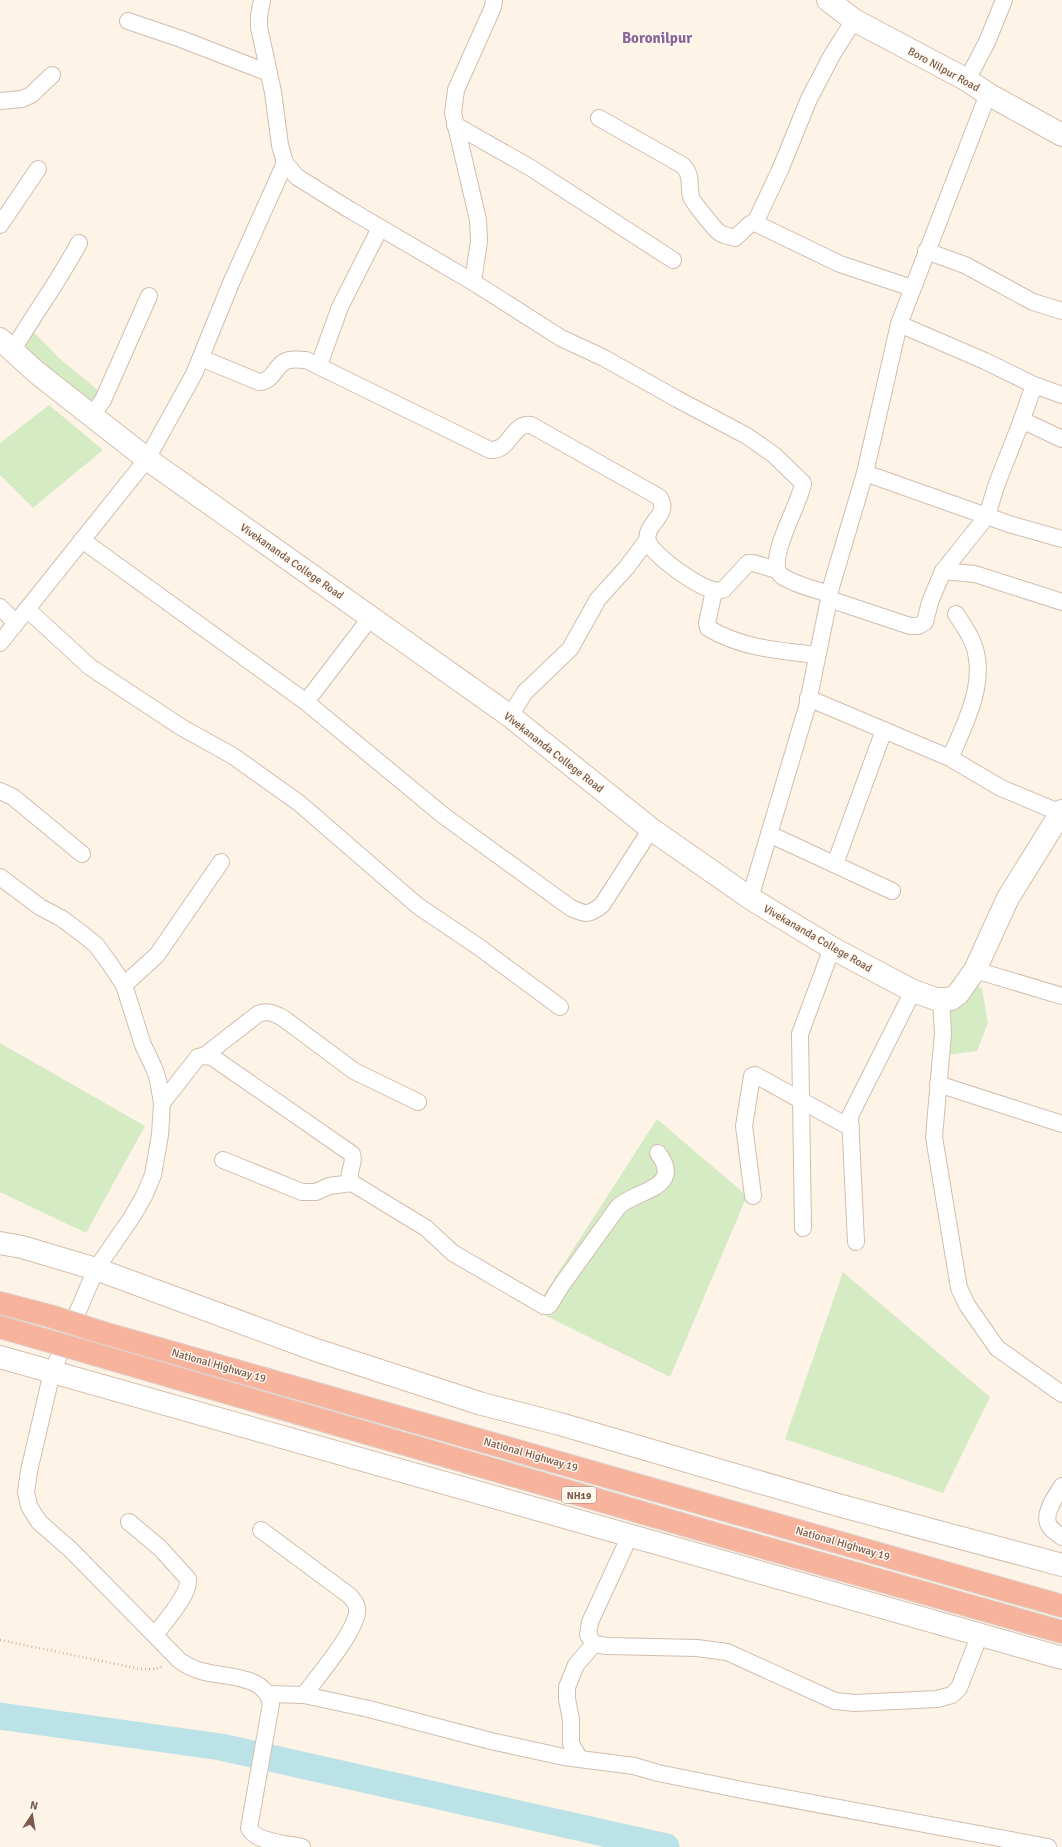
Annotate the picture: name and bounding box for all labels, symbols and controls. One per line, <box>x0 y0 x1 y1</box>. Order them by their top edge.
district label: Boronilpur <box>622 29 692 47</box>
street label: Boro Nilpur Road <box>906 44 982 95</box>
street label: Vivekananda College Road <box>237 521 346 602</box>
street label: Vivekananda College Road <box>501 709 606 796</box>
street label: Vivekananda College Road <box>761 902 875 975</box>
street label: National Highway 19 <box>170 1346 268 1385</box>
street label: National Highway 19 <box>482 1435 580 1474</box>
road number: NH19 <box>562 1487 596 1503</box>
street label: National Highway 19 <box>794 1524 892 1563</box>
north arrow <box>12 1795 52 1835</box>
text: N <box>29 1799 39 1813</box>

